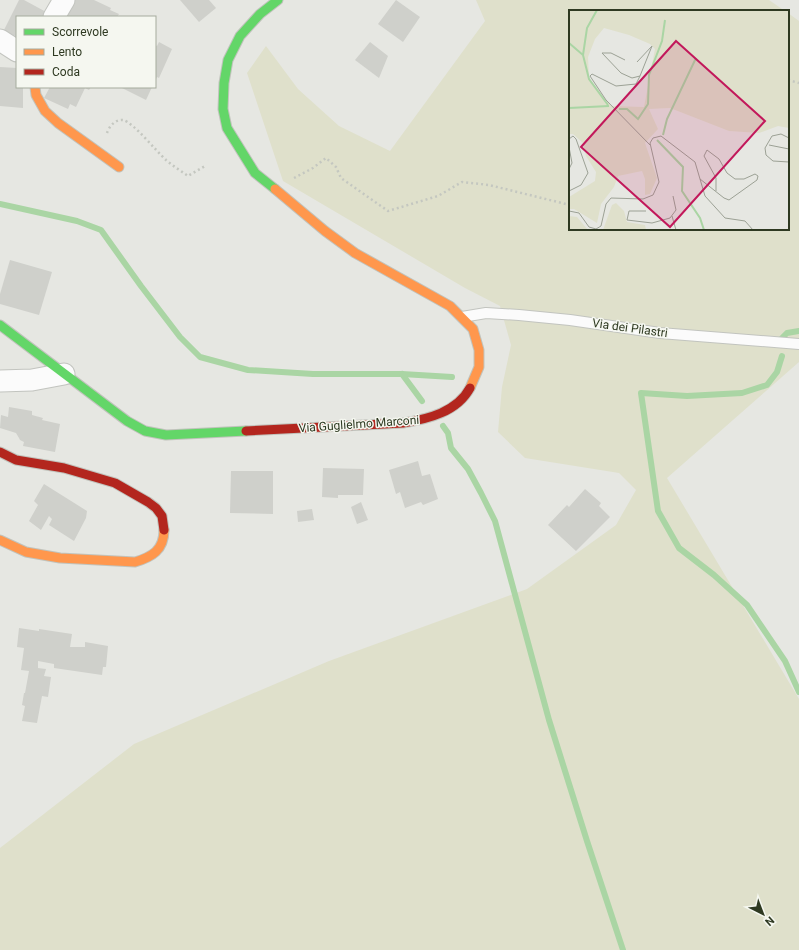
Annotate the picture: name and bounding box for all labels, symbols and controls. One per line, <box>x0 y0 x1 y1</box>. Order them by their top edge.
inset map <box>569 10 789 230</box>
legend <box>16 16 156 88</box>
text: Scorrevole <box>52 25 108 39</box>
text: Lento <box>52 45 82 59</box>
text: Coda <box>52 65 80 79</box>
street label: Via dei Pilastri <box>591 316 669 340</box>
street label: Via Guglielmo Marconi <box>298 413 420 435</box>
north arrow <box>743 894 783 934</box>
text: N <box>762 914 777 929</box>

